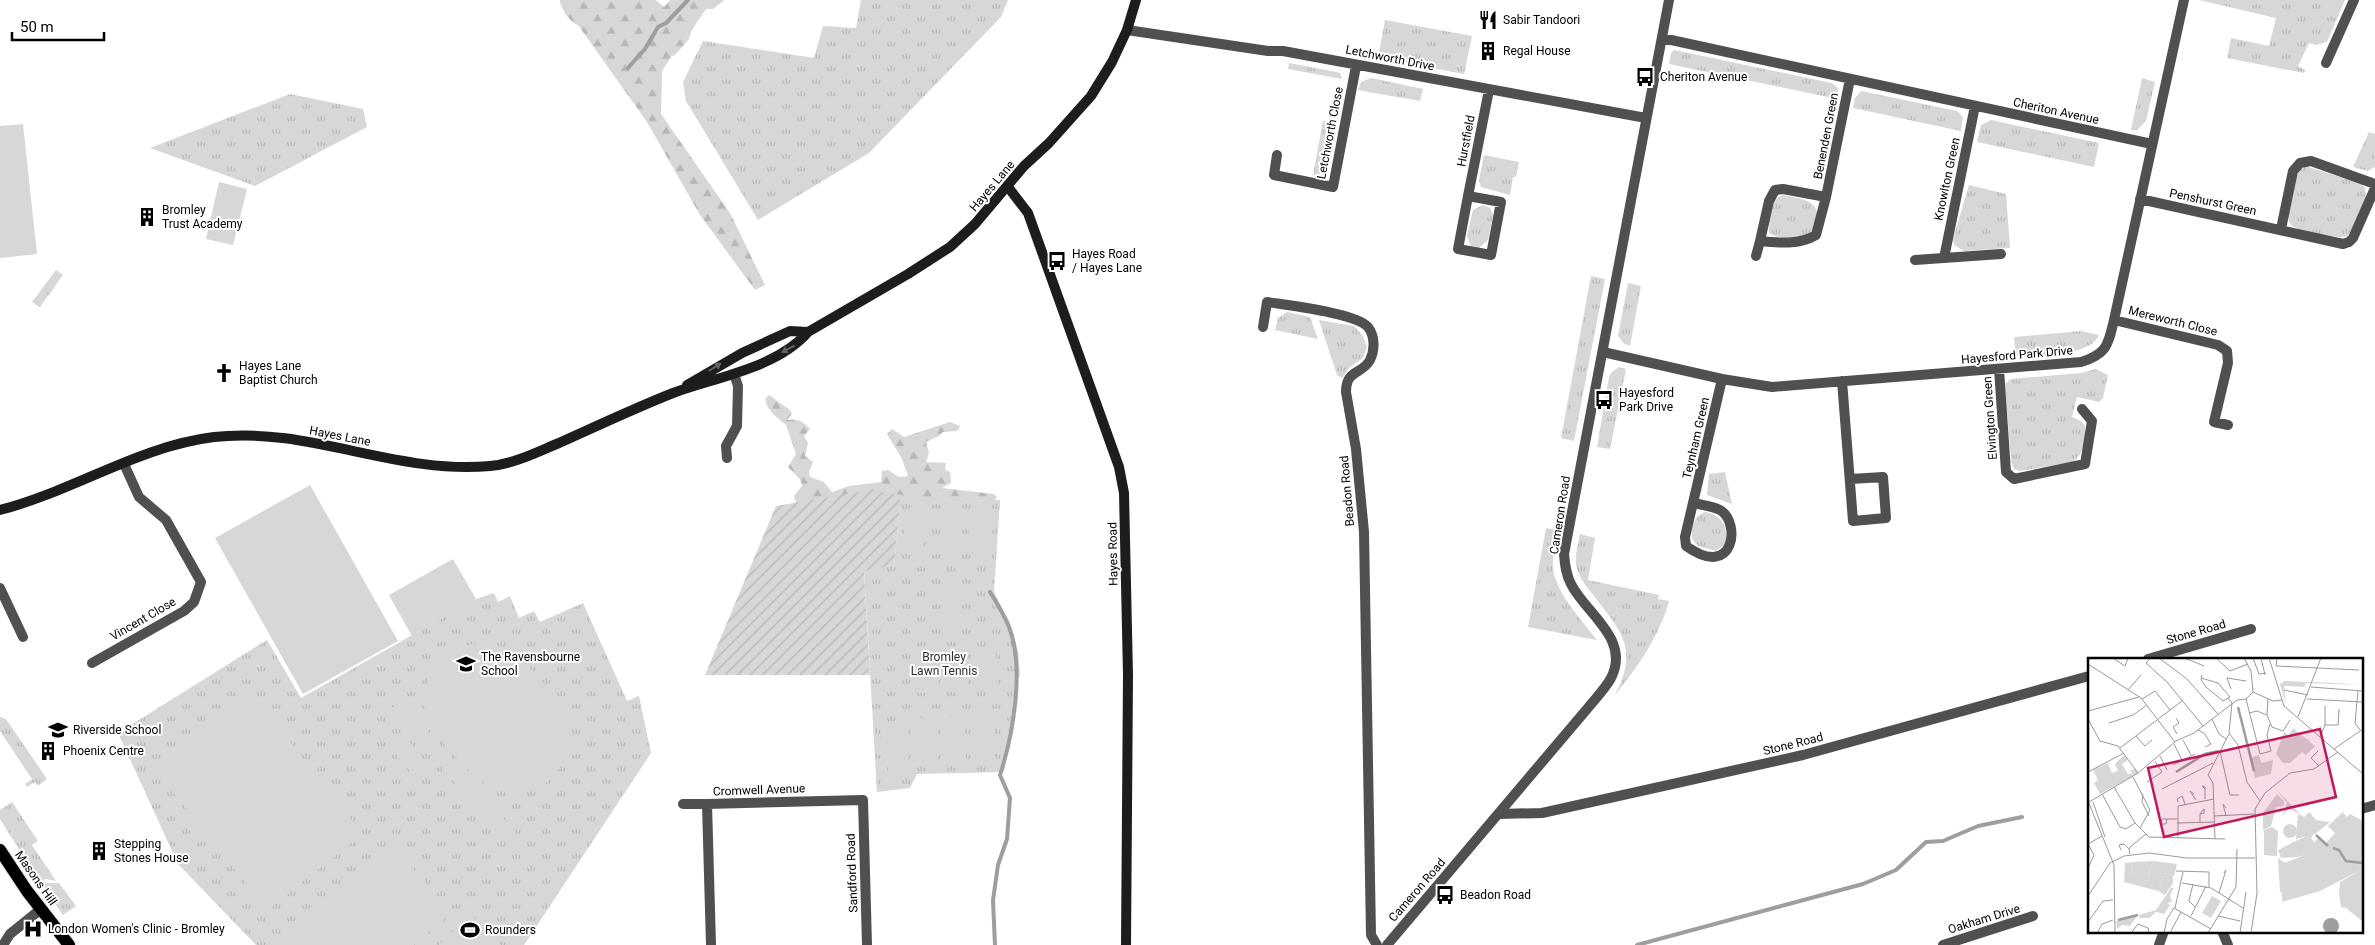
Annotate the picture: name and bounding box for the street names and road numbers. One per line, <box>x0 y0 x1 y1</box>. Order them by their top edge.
street label: Letchworth Drive <box>1344 43 1436 73</box>
street label: Letchworth Close <box>1314 86 1346 180</box>
street label: Benenden Green <box>1811 92 1841 180</box>
street label: Cheriton Avenue <box>2012 95 2100 127</box>
street label: Hurstfield <box>1454 114 1478 168</box>
street label: Knowlton Green <box>1931 136 1963 222</box>
street label: Hayes Lane <box>967 158 1017 214</box>
street label: Penshurst Green <box>2168 186 2258 218</box>
street label: Mereworth Close <box>2127 303 2219 339</box>
street label: Hayesford Park Drive <box>1961 343 2073 367</box>
street label: Elvington Green <box>1980 376 2000 460</box>
street label: Teynham Green <box>1680 396 1712 480</box>
street label: Hayes Lane <box>308 423 372 449</box>
street label: Beadon Road <box>1337 455 1357 527</box>
street label: Cameron Road <box>1547 475 1573 555</box>
street label: Hayes Road <box>1105 522 1121 586</box>
street label: Vincent Close <box>108 595 178 643</box>
street label: Stone Road <box>2165 617 2227 647</box>
street label: Stone Road <box>1762 730 1824 758</box>
street label: Cromwell Avenue <box>713 781 805 799</box>
street label: Sandford Road <box>844 833 860 913</box>
street label: Masons Hill <box>12 848 60 908</box>
street label: Cameron Road <box>1386 856 1448 924</box>
street label: Oakham Drive <box>1946 901 2022 937</box>

